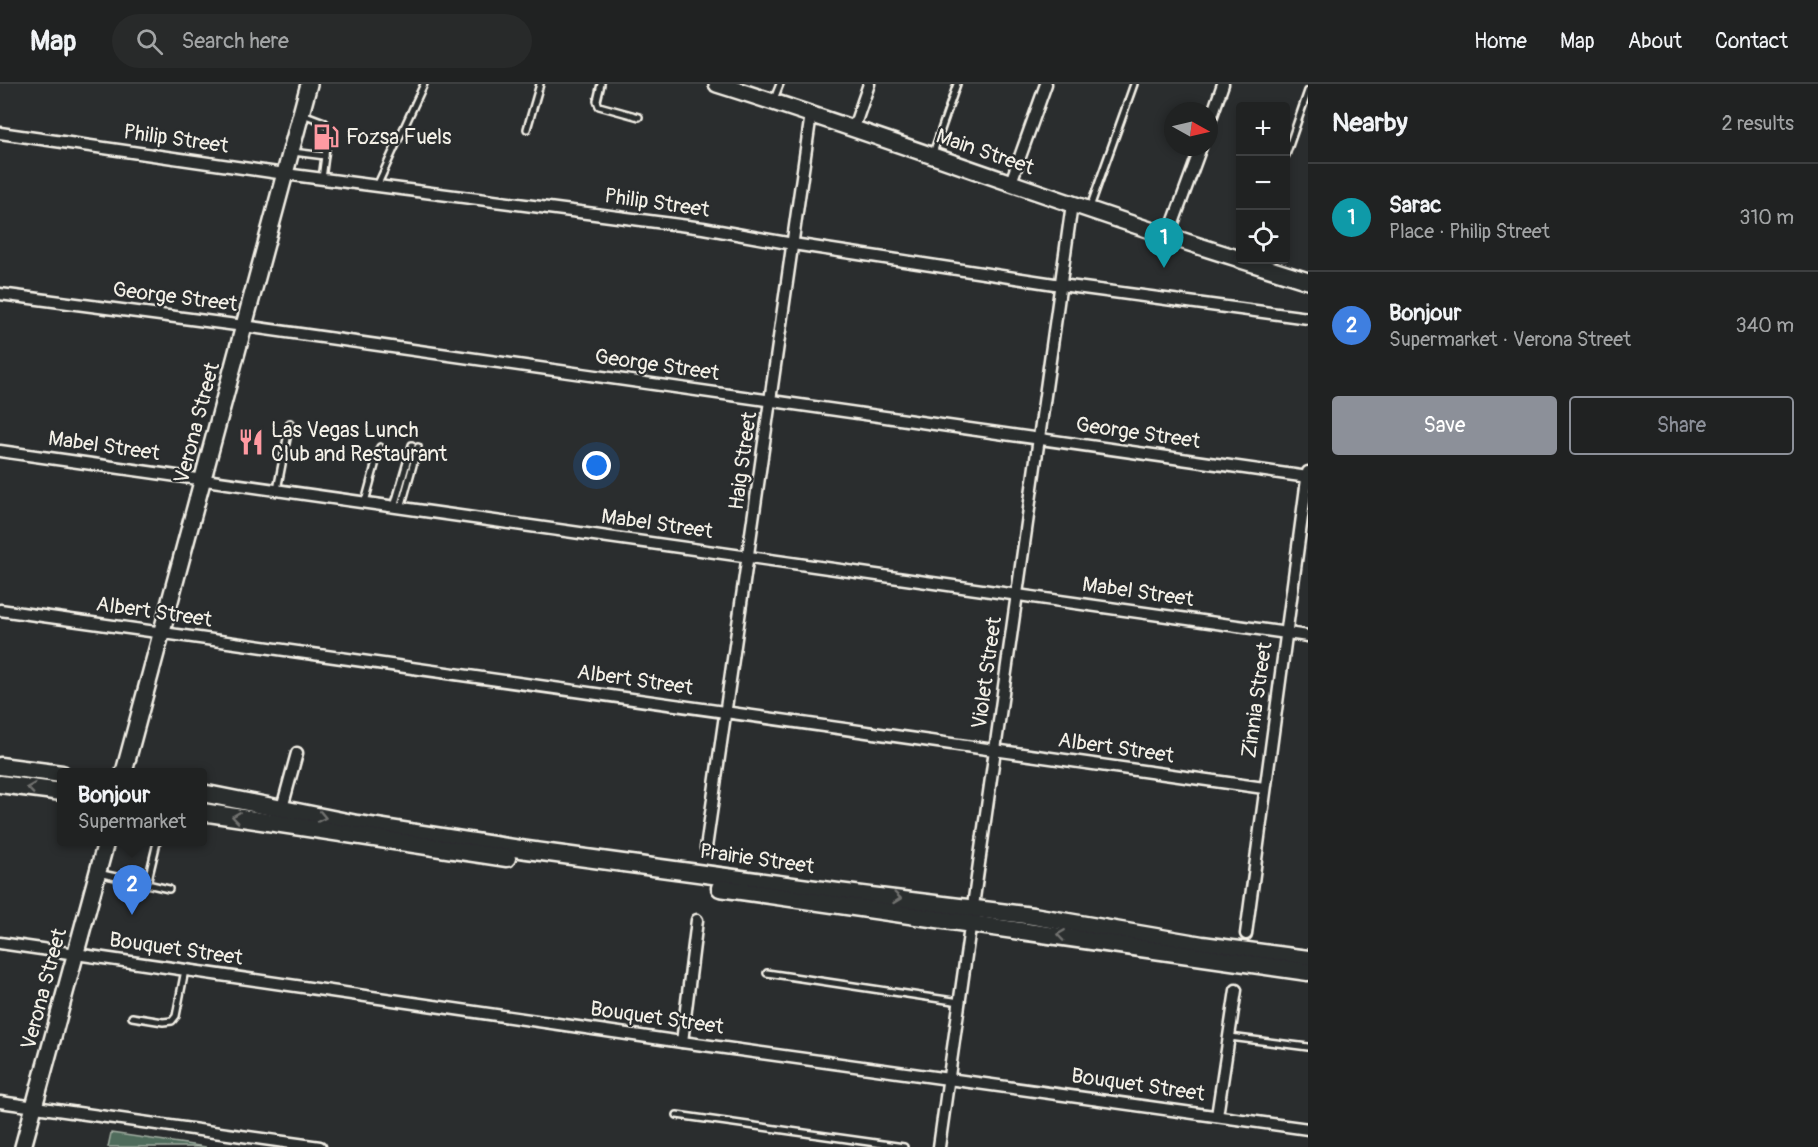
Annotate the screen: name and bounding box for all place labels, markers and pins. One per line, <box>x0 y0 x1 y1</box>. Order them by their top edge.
fuel station icon: Fozsa Fuels <box>311 122 341 152</box>
place label: Fozsa Fuels <box>346 124 452 151</box>
pin: 1 <box>1144 218 1184 268</box>
place label: Las Vegas Lunch Club and Restaurant <box>271 417 448 468</box>
restaurant icon: Las Vegas Lunch Club and Restaurant <box>236 427 266 457</box>
pin: 2 <box>112 866 152 915</box>

